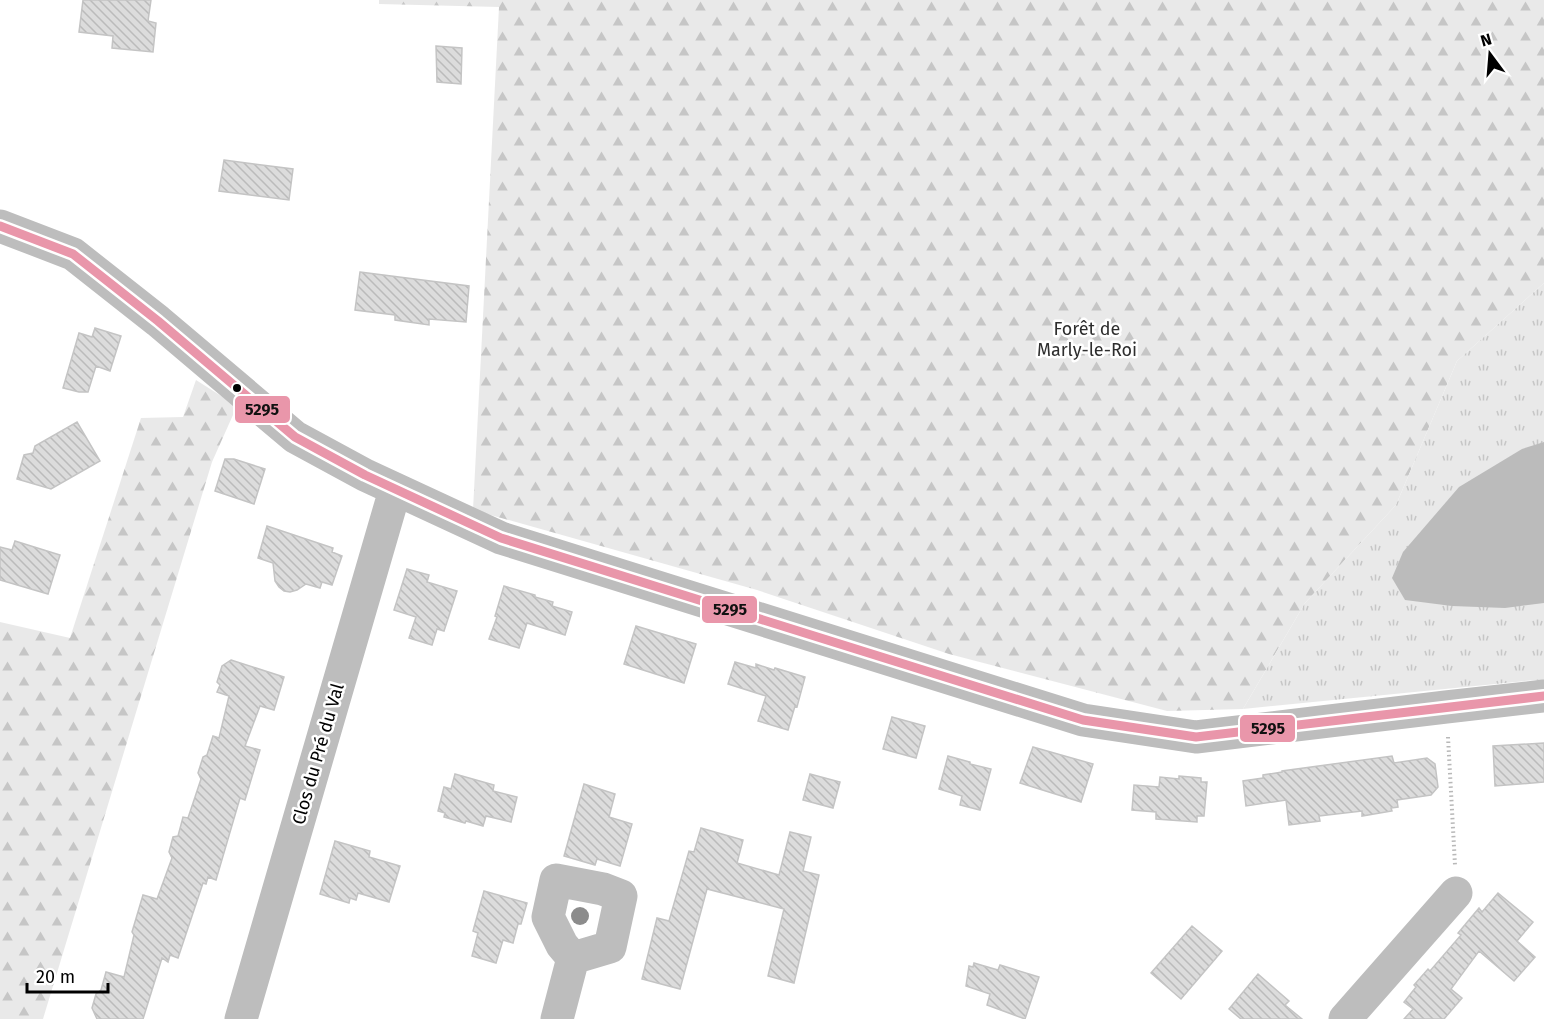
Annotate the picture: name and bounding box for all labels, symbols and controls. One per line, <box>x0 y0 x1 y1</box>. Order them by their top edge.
north arrow <box>1460 24 1520 84</box>
text: N <box>1478 29 1494 51</box>
park label: Forêt de Marly-le-Roi <box>1037 318 1137 361</box>
unlabelled marker <box>231 382 243 394</box>
line badge: 5295 <box>234 395 291 424</box>
text: 5295 <box>245 400 279 419</box>
line badge: 5295 <box>701 595 758 624</box>
text: 5295 <box>713 600 747 619</box>
street label: Clos du Pré du Val <box>287 681 349 827</box>
line badge: 5295 <box>1239 714 1296 743</box>
text: 5295 <box>1251 719 1285 738</box>
scale bar <box>27 956 108 994</box>
text: 20 m <box>36 966 75 988</box>

